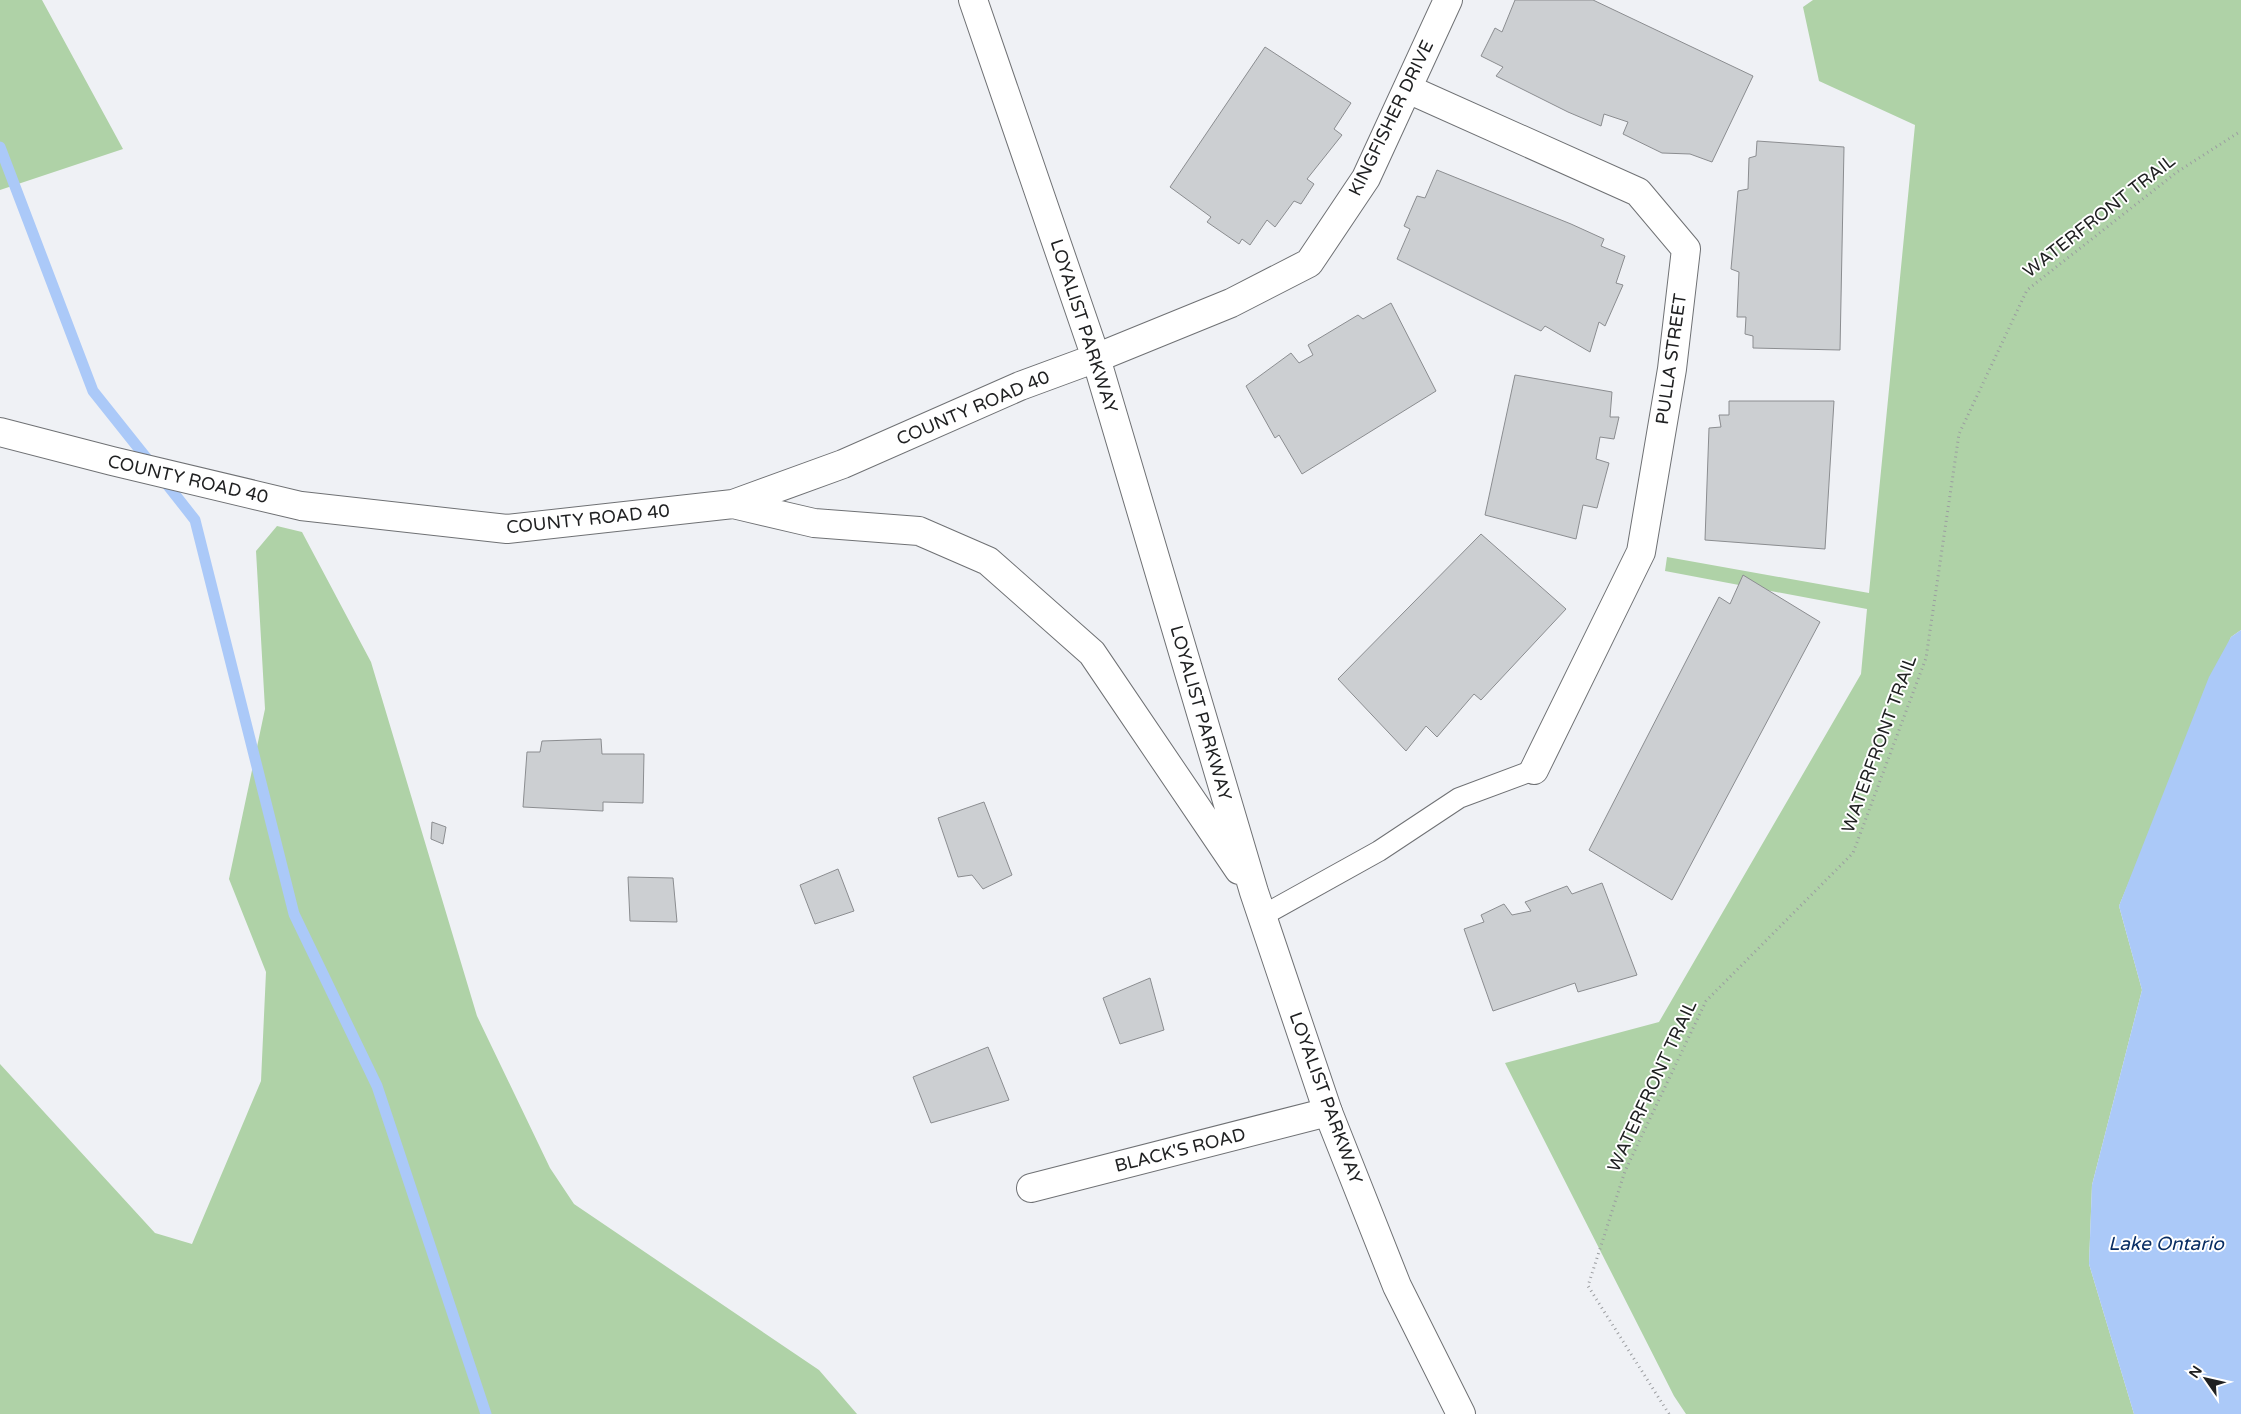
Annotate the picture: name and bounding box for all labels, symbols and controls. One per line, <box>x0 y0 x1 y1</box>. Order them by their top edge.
street label: KINGFISHER DRIVE <box>1344 37 1438 199</box>
street label: WATERFRONT TRAIL <box>2019 149 2180 282</box>
street label: LOYALIST PARKWAY <box>1045 236 1123 416</box>
street label: PULLA STREET <box>1651 292 1691 426</box>
street label: COUNTY ROAD 40 <box>893 366 1053 450</box>
street label: COUNTY ROAD 40 <box>106 450 270 508</box>
street label: COUNTY ROAD 40 <box>505 499 671 539</box>
street label: LOYALIST PARKWAY <box>1165 623 1237 804</box>
street label: WATERFRONT TRAIL <box>1837 652 1922 836</box>
street label: WATERFRONT TRAIL <box>1603 996 1702 1175</box>
street label: LOYALIST PARKWAY <box>1285 1009 1368 1187</box>
street label: BLACK'S ROAD <box>1112 1123 1248 1177</box>
water label: Lake Ontario <box>2108 1233 2225 1255</box>
north arrow <box>2181 1354 2231 1404</box>
text: N <box>2185 1363 2206 1381</box>

